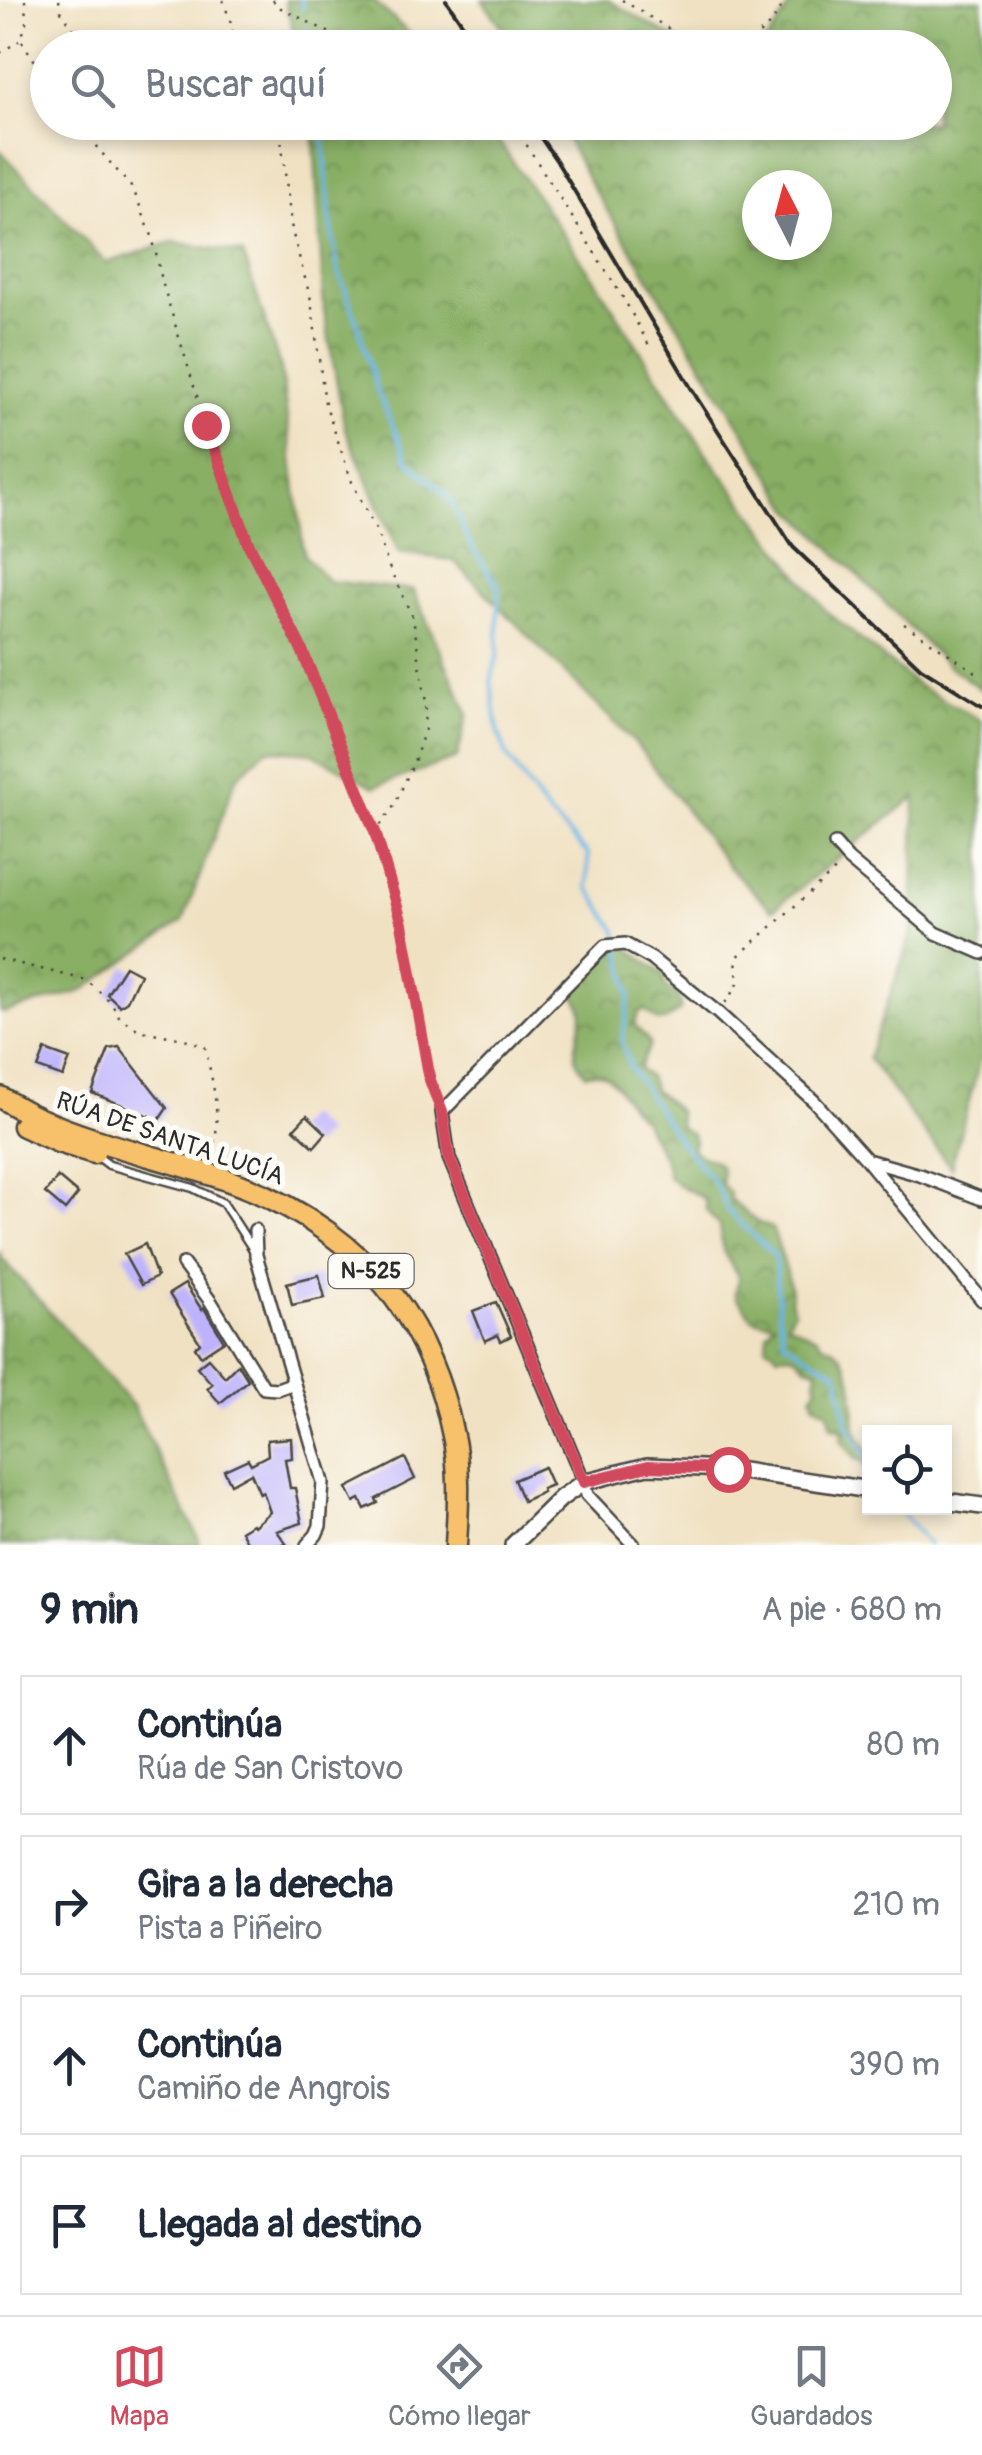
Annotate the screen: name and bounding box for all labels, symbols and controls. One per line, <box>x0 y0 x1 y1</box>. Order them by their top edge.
search box <box>30 30 952 140</box>
icon: search <box>65 58 120 113</box>
text: Buscar aquí <box>145 61 327 109</box>
north arrow <box>742 170 832 260</box>
route end <box>184 403 230 449</box>
street label: RÚA DE SANTA LUCÍA <box>52 1085 288 1193</box>
road number: N-525 <box>328 1254 414 1288</box>
map controls <box>862 1425 952 1515</box>
button: locate <box>862 1425 952 1515</box>
route start <box>706 1447 752 1493</box>
text: 9 min <box>40 1584 139 1636</box>
text: A pie · 680 m <box>762 1590 942 1630</box>
text: Continúa <box>137 1701 282 1749</box>
icon: ahead <box>42 1718 97 1773</box>
text: 80 m <box>867 1725 940 1765</box>
text: Rúa de San Cristovo <box>137 1749 403 1789</box>
text: Gira a la derecha <box>137 1861 393 1909</box>
icon: right <box>42 1878 97 1933</box>
text: 210 m <box>852 1885 940 1925</box>
text: Pista a Piñeiro <box>137 1909 322 1949</box>
text: Continúa <box>137 2021 282 2069</box>
icon: ahead <box>42 2038 97 2093</box>
text: 390 m <box>848 2045 940 2085</box>
text: Camiño de Angrois <box>137 2069 390 2109</box>
icon: arrive <box>42 2198 97 2253</box>
text: Llegada al destino <box>137 2201 422 2249</box>
tab: Mapa <box>110 2339 169 2434</box>
tab: Cómo llegar <box>388 2339 531 2434</box>
tab: Guardados <box>750 2339 872 2434</box>

